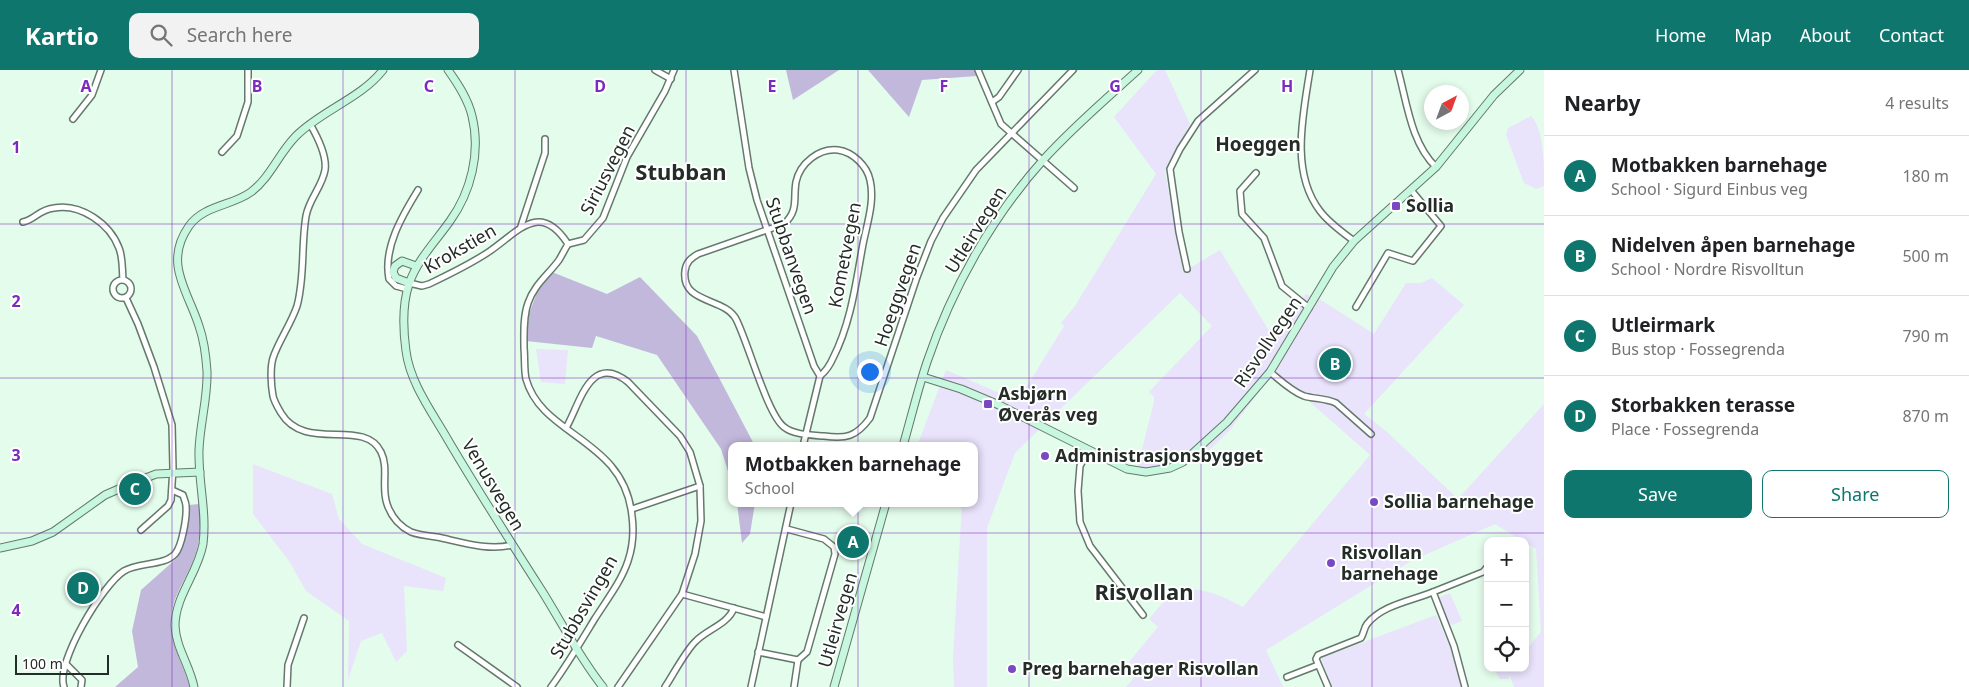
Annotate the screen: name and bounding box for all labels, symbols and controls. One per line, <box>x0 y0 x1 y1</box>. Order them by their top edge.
search box <box>129 13 479 58</box>
text: Kartio <box>25 19 99 52</box>
icon: search <box>147 21 175 49</box>
text: Search here <box>187 22 292 48</box>
text: Home <box>1655 23 1706 47</box>
text: Map <box>1734 23 1772 47</box>
text: About <box>1800 23 1851 47</box>
text: Contact <box>1879 23 1944 47</box>
text: A <box>80 75 92 97</box>
text: B <box>252 75 262 97</box>
text: C <box>424 75 434 97</box>
text: D <box>594 75 606 97</box>
text: E <box>768 75 777 97</box>
text: F <box>940 75 948 97</box>
text: G <box>1109 75 1121 97</box>
text: H <box>1281 75 1293 97</box>
north arrow <box>1424 85 1469 130</box>
text: Nearby <box>1564 89 1640 117</box>
text: 4 results <box>1885 92 1949 114</box>
street label: Siriusvegen <box>574 120 640 219</box>
district label: Hoeggen <box>1215 131 1301 157</box>
text: 1 <box>11 136 21 158</box>
text: Motbakken barnehage <box>1611 152 1827 178</box>
district label: Stubban <box>635 156 727 186</box>
text: A <box>1574 165 1586 187</box>
text: 180 m <box>1902 165 1949 187</box>
text: School · Sigurd Einbus veg <box>1611 178 1808 200</box>
street label: Utleirvegen <box>939 181 1011 277</box>
place label: Sollia <box>1406 193 1454 217</box>
street label: Stubbanvegen <box>761 194 823 318</box>
street label: Kometvegen <box>822 200 866 310</box>
marker: Sollia <box>1390 200 1402 212</box>
street label: Krokstien <box>419 218 500 278</box>
text: Nidelven åpen barnehage <box>1611 232 1855 258</box>
street label: Hoeggvegen <box>868 240 926 350</box>
text: B <box>1575 245 1585 267</box>
text: 500 m <box>1902 245 1949 267</box>
text: School · Nordre Risvolltun <box>1611 258 1804 280</box>
text: 2 <box>11 290 21 312</box>
street label: Risvollvegen <box>1228 291 1307 392</box>
text: Utleirmark <box>1611 312 1715 338</box>
text: C <box>1575 325 1585 347</box>
text: 790 m <box>1902 325 1949 347</box>
text: Bus stop · Fossegrenda <box>1611 338 1785 360</box>
pin: B <box>1319 345 1351 383</box>
your location <box>857 359 883 385</box>
place label: Asbjørn Øverås veg <box>998 381 1098 426</box>
text: Storbakken terasse <box>1611 392 1795 418</box>
marker: Asbjørn Øverås veg <box>982 398 994 410</box>
text: D <box>1574 405 1586 427</box>
text: 870 m <box>1902 405 1949 427</box>
text: Place · Fossegrenda <box>1611 418 1759 440</box>
street label: Venusvegen <box>457 434 531 535</box>
popup <box>728 442 978 507</box>
place label: Administrasjonsbygget <box>1055 443 1263 467</box>
text: 3 <box>11 444 21 466</box>
marker: Administrasjonsbygget <box>1039 450 1051 462</box>
text: Motbakken barnehage <box>745 451 961 477</box>
pin: C <box>119 470 151 508</box>
button: Save <box>1564 470 1752 518</box>
button: Share <box>1762 470 1949 518</box>
text: School <box>745 477 795 499</box>
place label: Sollia barnehage <box>1384 489 1534 513</box>
marker: Sollia barnehage <box>1368 496 1380 508</box>
pin: A <box>837 523 869 561</box>
map controls <box>1484 537 1529 672</box>
button: + <box>1484 537 1529 582</box>
place label: Risvollan barnehage <box>1341 540 1438 585</box>
street label: Stubbsvingen <box>544 550 622 663</box>
marker: Risvollan barnehage <box>1325 557 1337 569</box>
pin: D <box>67 569 99 607</box>
street label: Utleirvegen <box>812 569 862 670</box>
district label: Risvollan <box>1095 576 1193 606</box>
button: − <box>1484 582 1529 627</box>
text: 4 <box>11 599 21 621</box>
button: locate <box>1484 627 1529 672</box>
scale bar <box>15 652 109 675</box>
text: 100 m <box>22 654 63 673</box>
place label: Preg barnehager Risvollan <box>1022 656 1259 680</box>
marker: Preg barnehager Risvollan <box>1006 663 1018 675</box>

